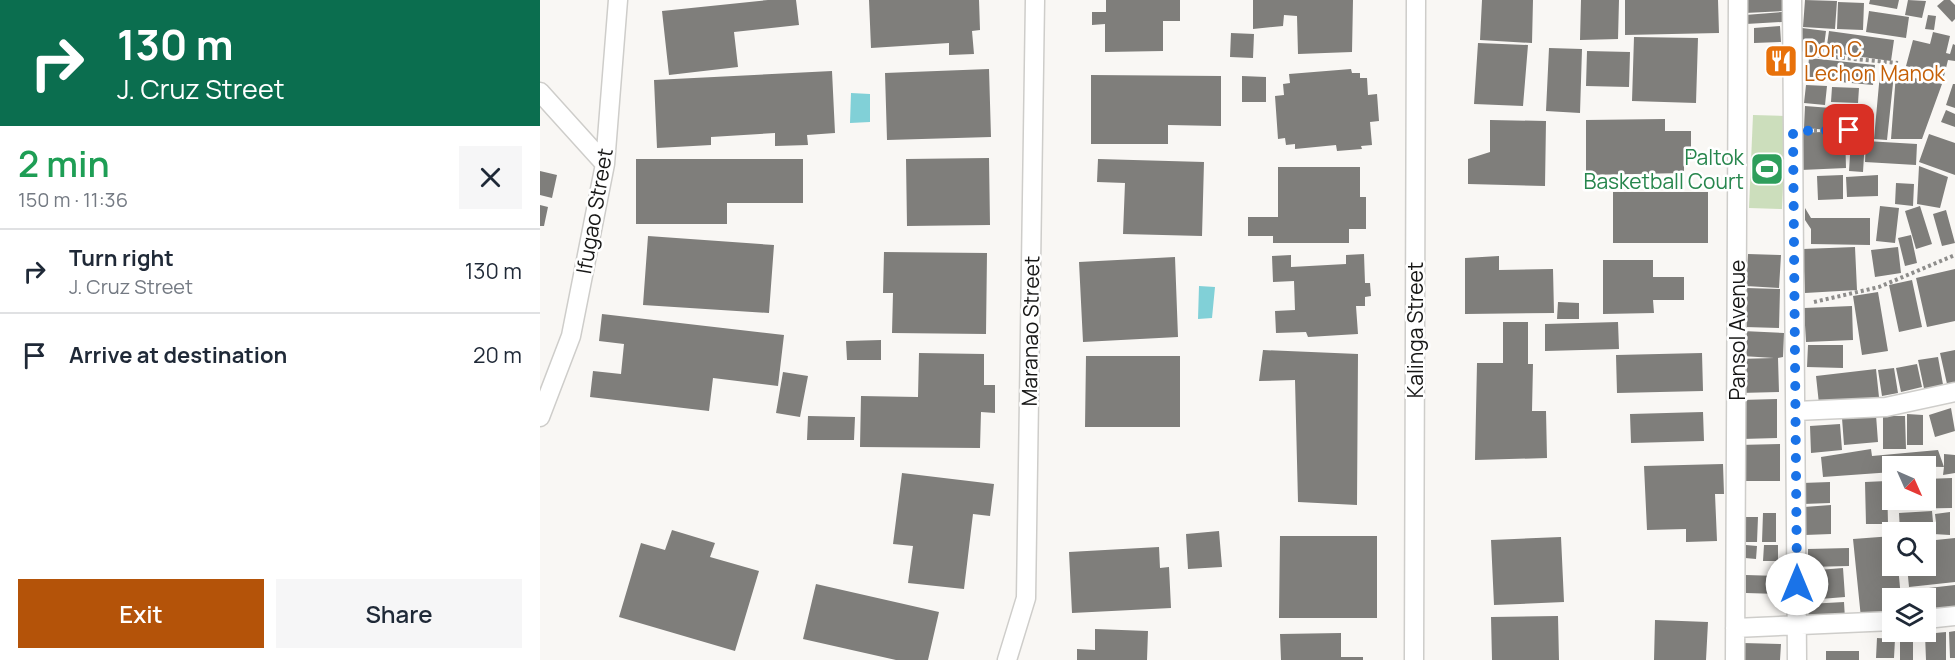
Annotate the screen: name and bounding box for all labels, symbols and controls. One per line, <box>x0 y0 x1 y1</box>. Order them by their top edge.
text: 130 m <box>117 15 234 73</box>
icon: right <box>18 24 96 102</box>
place label: Don C Lechon Manok <box>1804 35 1945 87</box>
restaurant icon: Don C Lechon Manok <box>1763 43 1799 79</box>
text: J. Cruz Street <box>117 70 285 107</box>
pin <box>1823 104 1874 155</box>
icon: arrive <box>1832 113 1865 146</box>
text: 2 min <box>18 139 110 188</box>
place label: Paltok Basketball Court <box>1584 143 1745 195</box>
button: close <box>459 146 522 209</box>
street label: Ifugao Street <box>569 146 619 276</box>
sports icon: Paltok Basketball Court <box>1749 151 1785 187</box>
text: 150 m · 11:36 <box>18 186 128 213</box>
text: Turn right <box>69 243 174 273</box>
icon: right <box>18 255 51 288</box>
street label: Maranao Street <box>1015 255 1045 407</box>
text: 130 m <box>465 256 522 286</box>
street label: Pansol Avenue <box>1723 260 1751 400</box>
street label: Kalinga Street <box>1401 262 1429 398</box>
text: J. Cruz Street <box>69 273 193 300</box>
icon: arrive <box>18 339 51 372</box>
text: Arrive at destination <box>69 340 287 370</box>
text: 20 m <box>473 340 522 370</box>
north arrow <box>1882 456 1936 510</box>
map controls <box>1882 456 1936 642</box>
button: search <box>1882 522 1936 576</box>
position arrow <box>1765 552 1829 616</box>
button: Exit <box>18 579 264 648</box>
button: Share <box>276 579 522 648</box>
button: layers <box>1882 588 1936 642</box>

